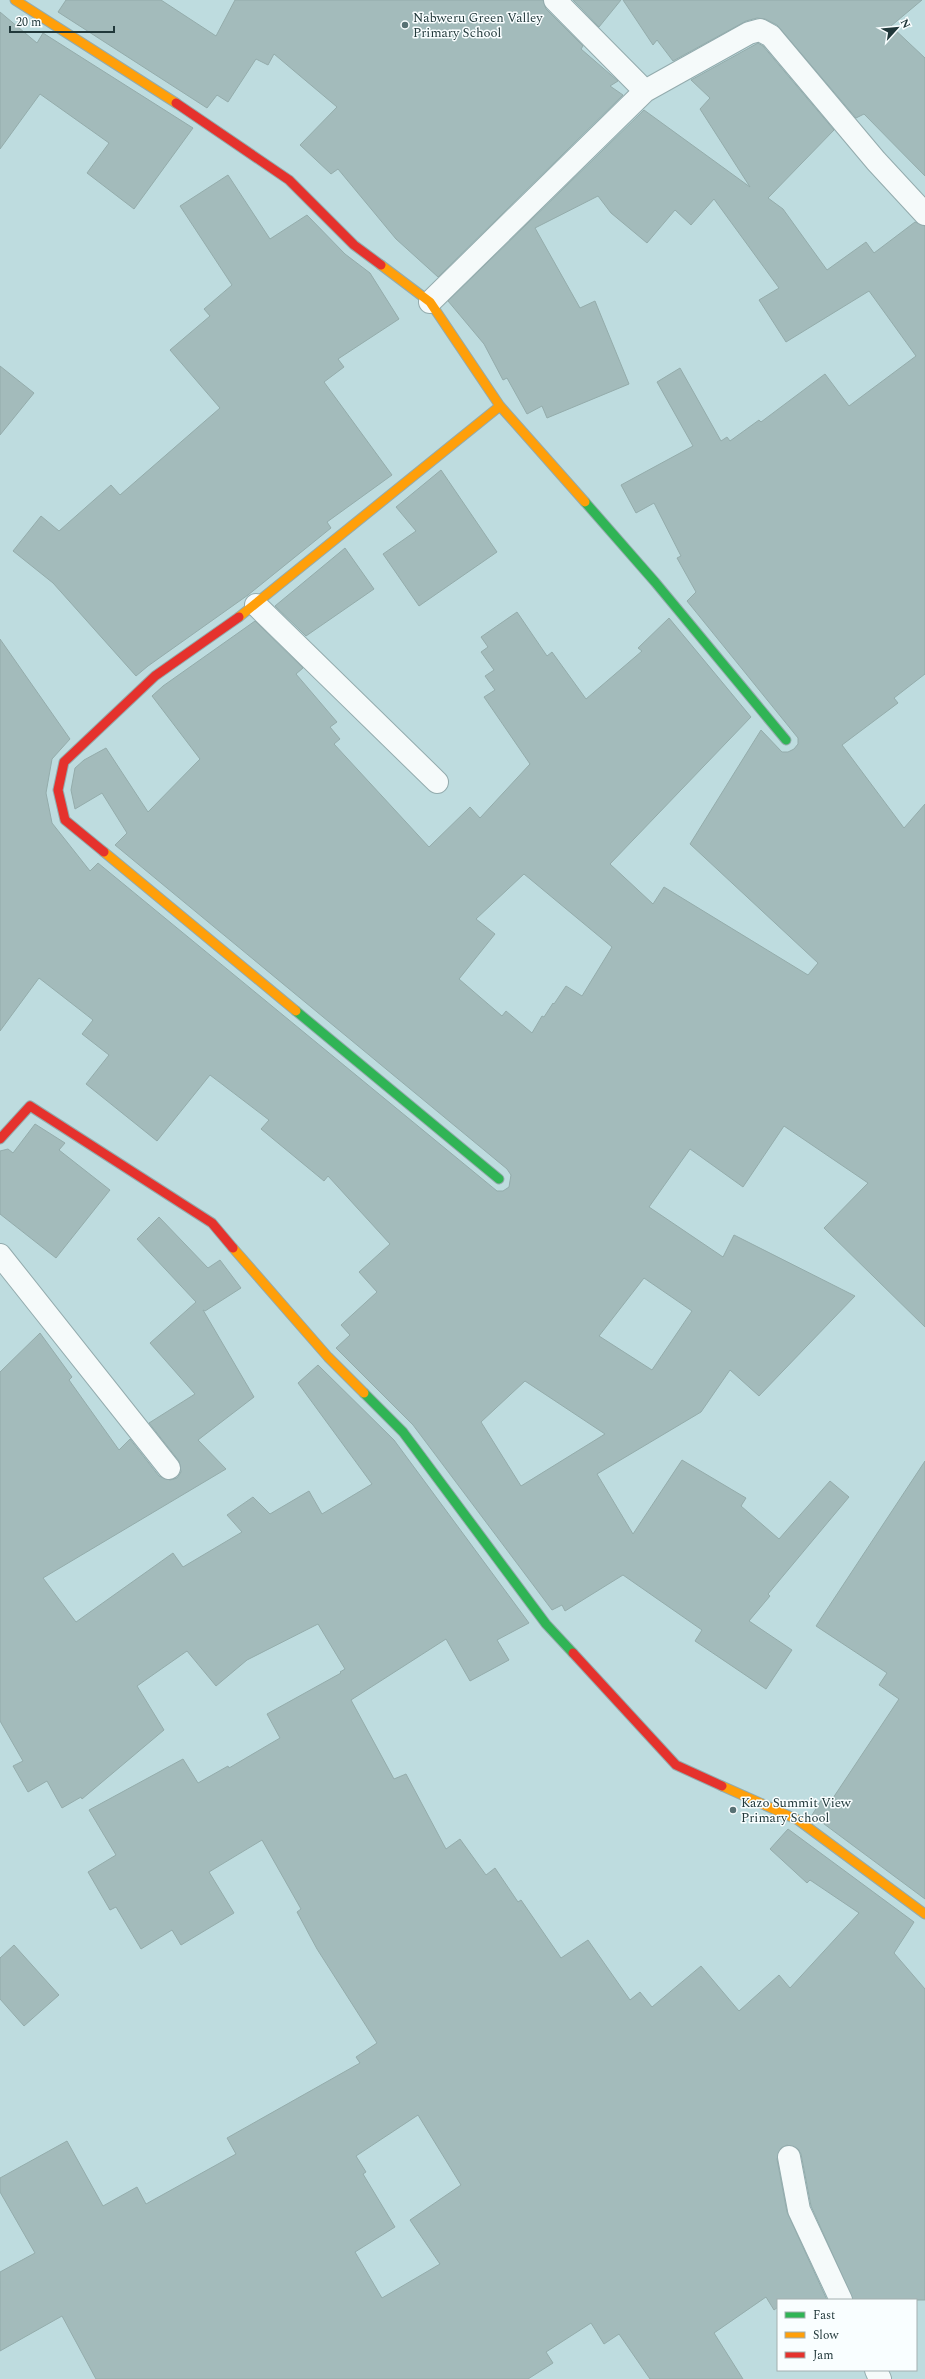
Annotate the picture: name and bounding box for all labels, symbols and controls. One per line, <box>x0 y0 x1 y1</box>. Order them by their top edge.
scale bar <box>10 8 114 34</box>
place label: Nabweru Green Valley Primary School <box>413 8 543 43</box>
north arrow <box>877 8 917 48</box>
text: 20 m <box>16 13 41 32</box>
text: N <box>896 16 915 32</box>
marker: Nabweru Green Valley Primary School <box>400 20 410 30</box>
place label: Kazo Summit View Primary School <box>741 1793 852 1828</box>
marker: Kazo Summit View Primary School <box>728 1805 738 1815</box>
legend <box>777 2299 917 2371</box>
text: Fast <box>813 2306 835 2325</box>
text: Slow <box>813 2326 839 2345</box>
text: Jam <box>813 2346 834 2365</box>

